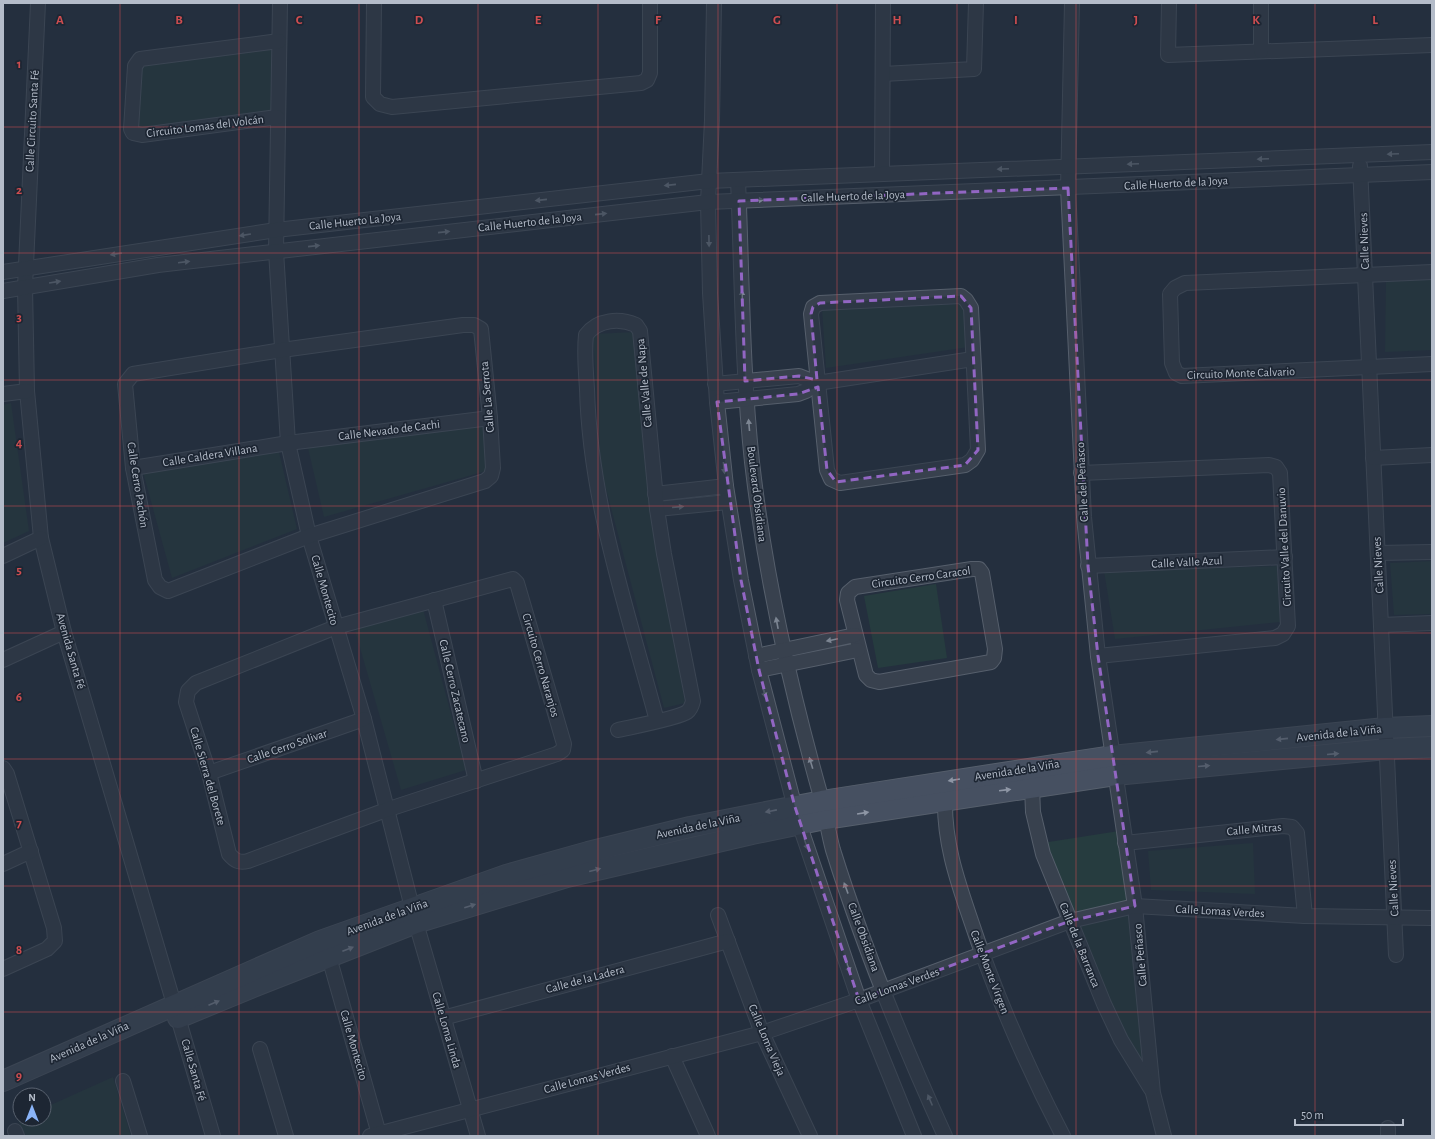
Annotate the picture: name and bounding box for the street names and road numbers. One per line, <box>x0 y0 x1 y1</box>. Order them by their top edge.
street label: Calle Circuito Santa Fé <box>23 70 41 172</box>
street label: Circuito Lomas del Volcán <box>146 113 264 139</box>
street label: Calle Huerto de la Joya <box>1124 174 1229 193</box>
street label: Calle Huerto de la Joya <box>801 188 906 205</box>
street label: Calle Huerto La Joya <box>308 210 402 233</box>
street label: Calle Huerto de la Joya <box>478 211 583 234</box>
street label: Calle Nieves <box>1357 212 1371 270</box>
street label: Calle Valle de Napa <box>634 338 654 428</box>
street label: Calle La Serrota <box>478 360 496 433</box>
street label: Circuito Monte Calvario <box>1187 365 1295 381</box>
street label: Calle Nevado de Cachi <box>337 418 441 442</box>
street label: Calle Cerro Pachón <box>125 441 151 529</box>
street label: Calle Caldera Villana <box>162 442 259 468</box>
street label: Calle del Peñasco <box>1074 442 1090 522</box>
street label: Boulevard Obsidiana <box>745 445 769 543</box>
street label: Circuito Valle del Danuvio <box>1275 487 1293 607</box>
street label: Calle Nieves <box>1371 536 1385 594</box>
street label: Calle Montecito <box>309 553 341 627</box>
street label: Calle Valle Azul <box>1151 554 1223 570</box>
street label: Circuito Cerro Caracol <box>871 564 971 590</box>
street label: Avenida Santa Fé <box>54 612 88 690</box>
street label: Circuito Cerro Naranjos <box>519 612 562 719</box>
street label: Calle Cerro Zacatecano <box>437 638 473 744</box>
street label: Avenida de la Viña <box>1296 723 1383 743</box>
street label: Calle Sierra del Borete <box>188 725 228 827</box>
street label: Calle Cerro Solivar <box>245 727 329 765</box>
street label: Avenida de la Viña <box>974 757 1061 783</box>
street label: Avenida de la Viña <box>655 811 742 841</box>
street label: Calle Mitras <box>1226 821 1282 837</box>
street label: Calle Nieves <box>1386 859 1400 917</box>
street label: Avenida de la Viña <box>345 897 430 937</box>
street label: Calle Obsidiana <box>846 901 882 974</box>
street label: Calle de la Barranca <box>1057 901 1103 990</box>
street label: Calle Lomas Verdes <box>1175 903 1265 919</box>
street label: Calle Peñasco <box>1131 923 1149 987</box>
street label: Calle Monte Virgen <box>969 928 1011 1016</box>
street label: Calle de la Ladera <box>544 963 626 995</box>
street label: Calle Lomas Verdes <box>853 965 941 1007</box>
street label: Calle Loma Linda <box>430 990 464 1070</box>
street label: Calle Loma Vieja <box>746 1002 788 1079</box>
street label: Calle Montecito <box>338 1008 370 1082</box>
street label: Avenida de la Viña <box>47 1019 131 1065</box>
street label: Calle Santa Fé <box>179 1038 209 1102</box>
street label: Calle Lomas Verdes <box>542 1061 632 1095</box>

